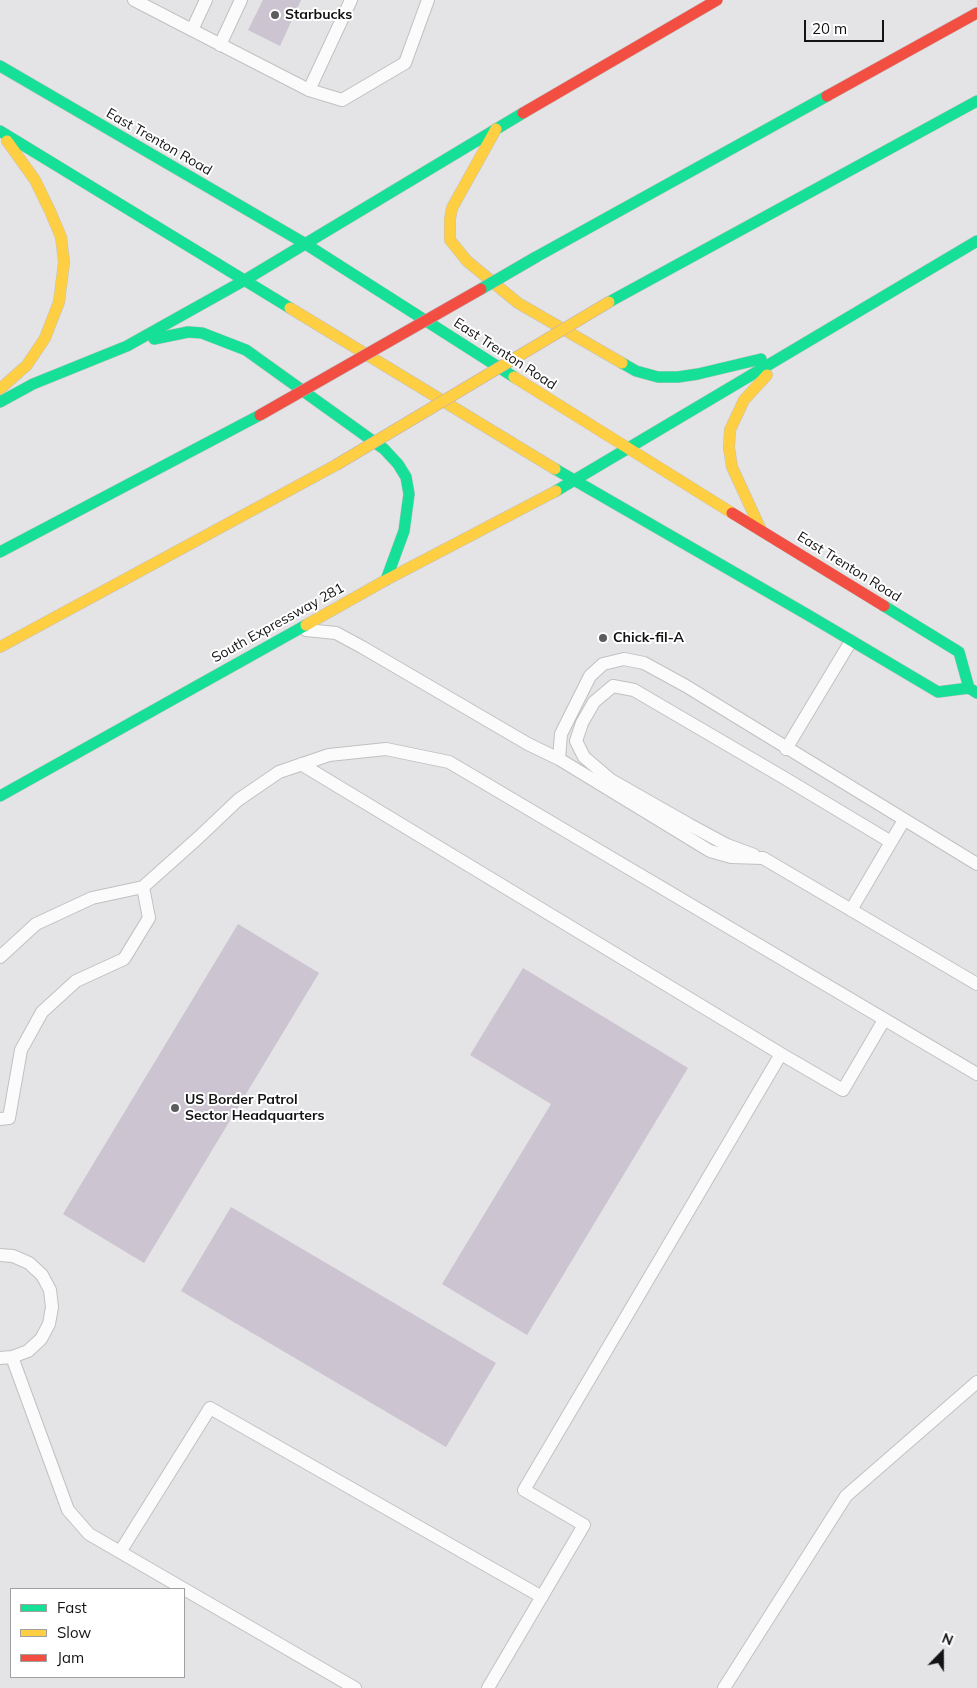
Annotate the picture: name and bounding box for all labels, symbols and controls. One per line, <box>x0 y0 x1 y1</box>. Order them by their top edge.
place label: Starbucks <box>285 7 352 23</box>
marker: Starbucks <box>269 9 281 21</box>
scale bar <box>807 10 887 42</box>
text: 20 m <box>812 19 847 38</box>
street label: East Trenton Road <box>103 105 215 179</box>
street label: East Trenton Road <box>450 315 560 393</box>
street label: East Trenton Road <box>794 528 904 606</box>
street label: South Expressway 281 <box>209 580 347 666</box>
place label: Chick-fil-A <box>613 630 684 646</box>
marker: Chick-fil-A <box>597 632 609 644</box>
place label: US Border Patrol Sector Headquarters <box>185 1092 324 1124</box>
marker: US Border Patrol Sector Headquarters <box>169 1102 181 1114</box>
legend <box>10 1588 185 1678</box>
text: Fast <box>57 1598 87 1617</box>
text: Slow <box>57 1623 91 1642</box>
north arrow <box>917 1628 967 1678</box>
text: N <box>939 1629 956 1649</box>
text: Jam <box>57 1648 84 1667</box>

